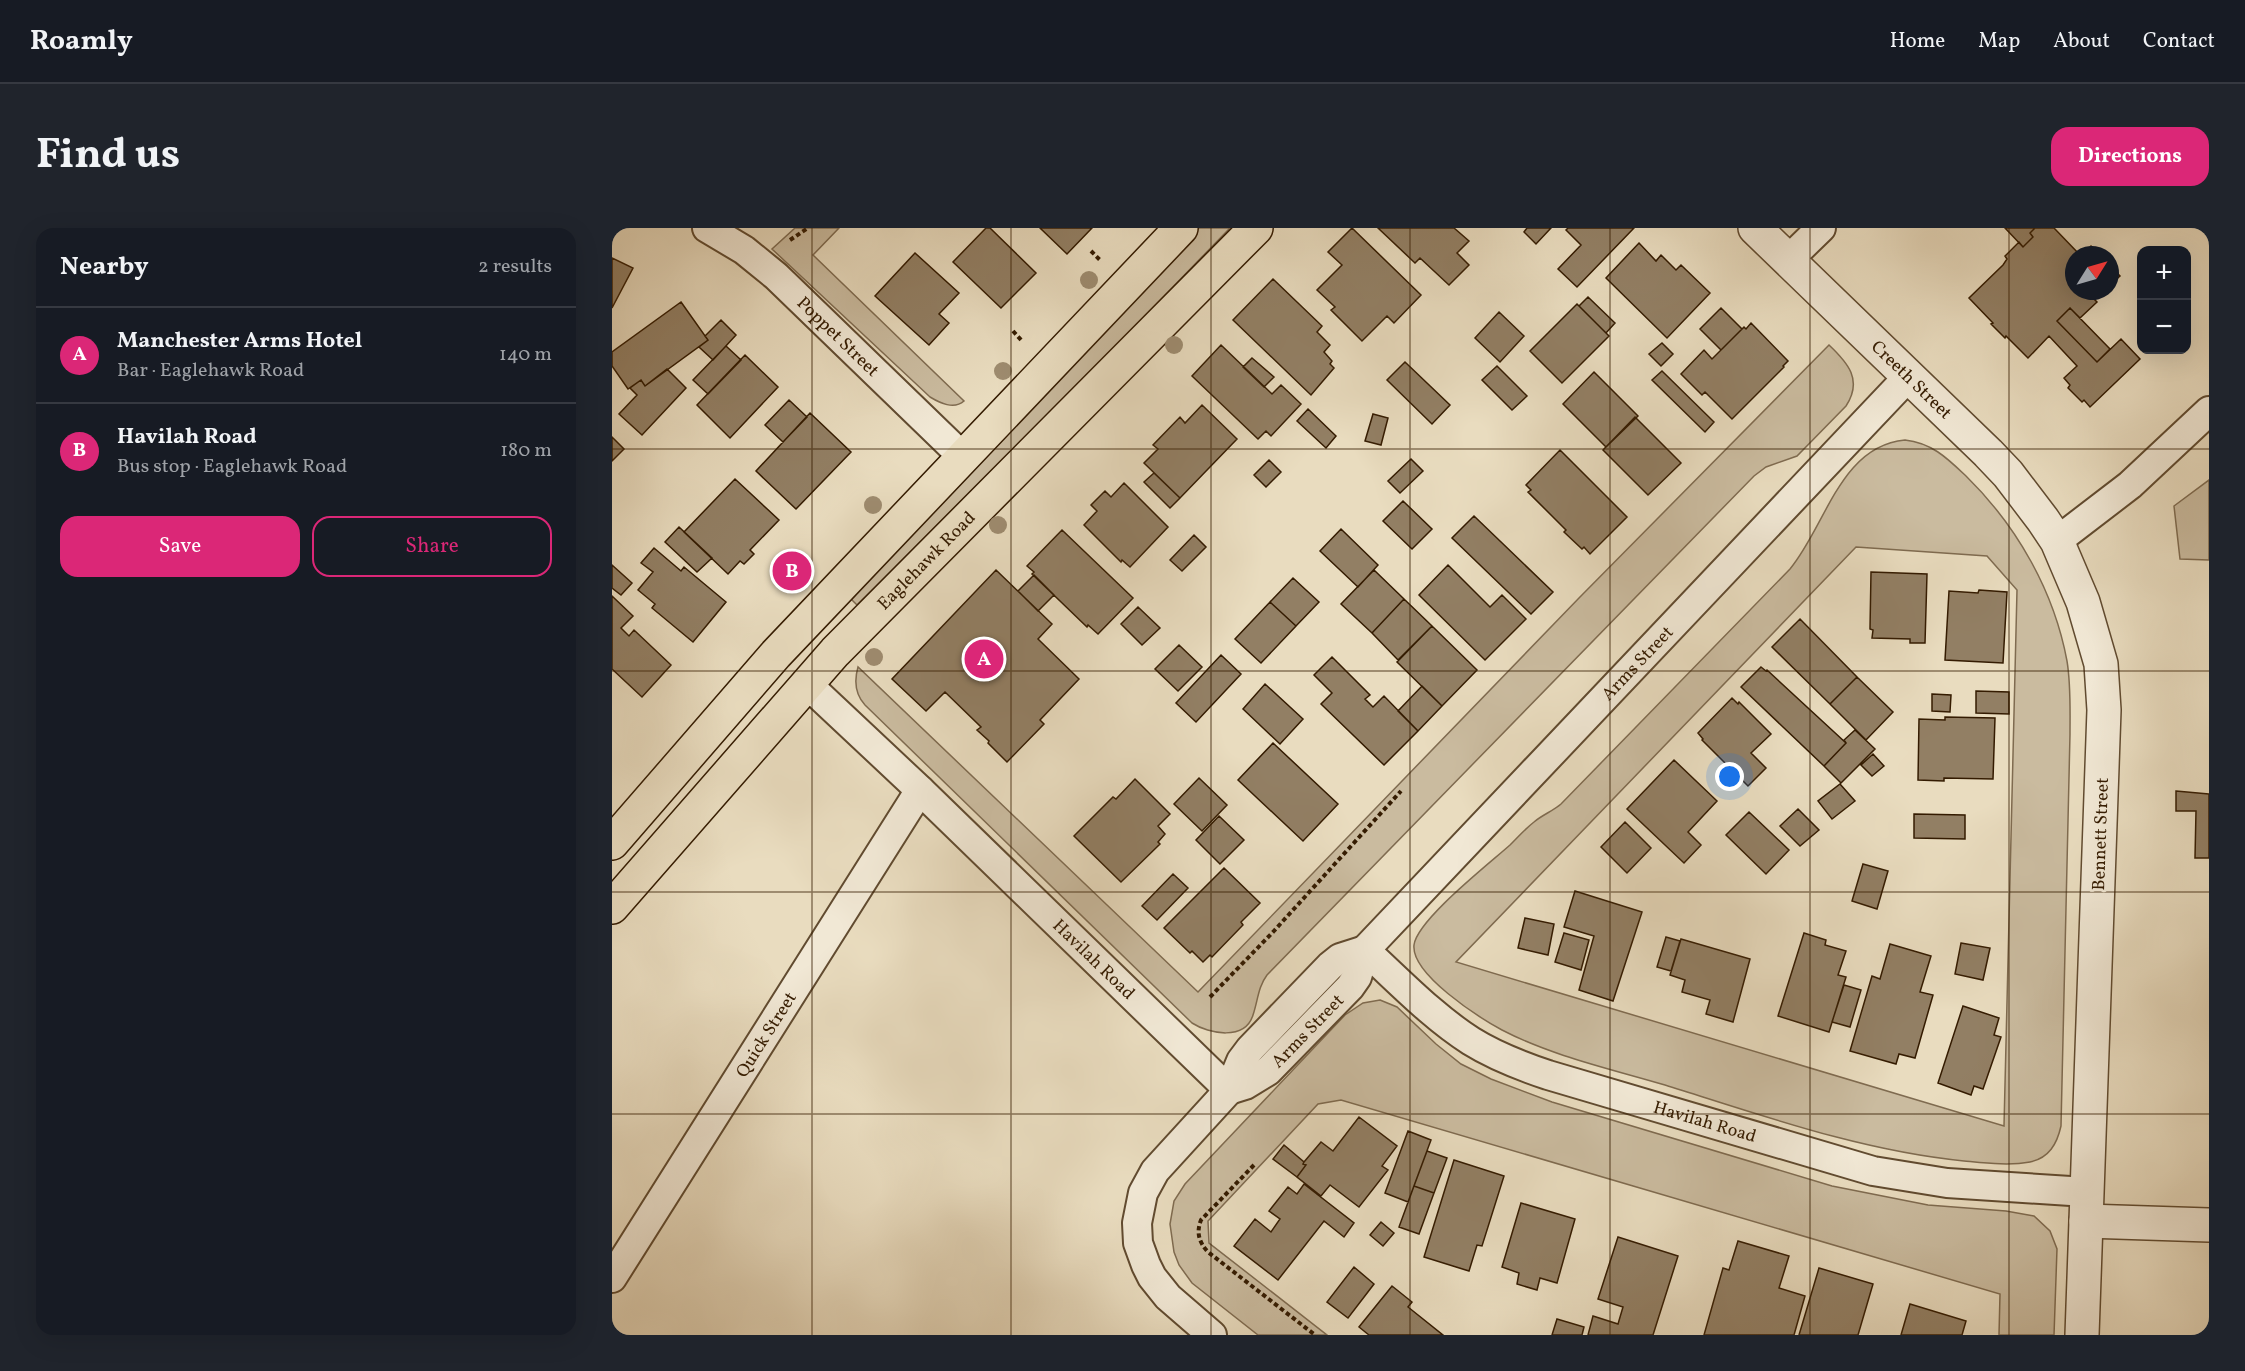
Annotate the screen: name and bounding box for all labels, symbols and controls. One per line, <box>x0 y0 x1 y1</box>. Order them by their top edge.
text: Roamly <box>30 22 133 61</box>
text: Home <box>1890 27 1945 56</box>
text: Map <box>1978 27 2020 56</box>
text: About <box>2053 27 2110 56</box>
text: Contact <box>2143 27 2215 56</box>
text: Find us <box>36 127 180 186</box>
button: Directions <box>2051 127 2209 186</box>
north arrow <box>2065 246 2119 300</box>
map controls <box>2137 246 2191 354</box>
button: + <box>2137 246 2191 300</box>
text: Nearby <box>60 249 149 285</box>
text: 2 results <box>478 253 552 281</box>
street label: Poppet Street <box>790 292 884 383</box>
button: − <box>2137 300 2191 354</box>
text: Manchester Arms Hotel <box>117 326 362 357</box>
street label: Creeth Street <box>1865 335 1957 426</box>
text: A <box>72 341 87 369</box>
text: 140 m <box>499 341 552 369</box>
text: Bar · Eaglehawk Road <box>117 357 304 385</box>
text: Havilah Road <box>117 422 257 453</box>
text: B <box>73 437 86 465</box>
text: 180 m <box>500 437 552 465</box>
text: Bus stop · Eaglehawk Road <box>117 453 347 481</box>
street label: Eaglehawk Road <box>872 506 982 616</box>
button: Save <box>60 516 300 577</box>
button: Share <box>312 516 552 577</box>
pin: B <box>772 548 812 594</box>
street label: Arms Street <box>1597 621 1680 707</box>
pin: A <box>964 636 1004 682</box>
your location <box>1715 762 1744 791</box>
street label: Bennett Street <box>2087 777 2116 891</box>
street label: Havilah Road <box>1046 914 1140 1006</box>
street label: Quick Street <box>731 988 803 1083</box>
street label: Arms Street <box>1266 989 1350 1074</box>
street label: Havilah Road <box>1650 1096 1759 1150</box>

